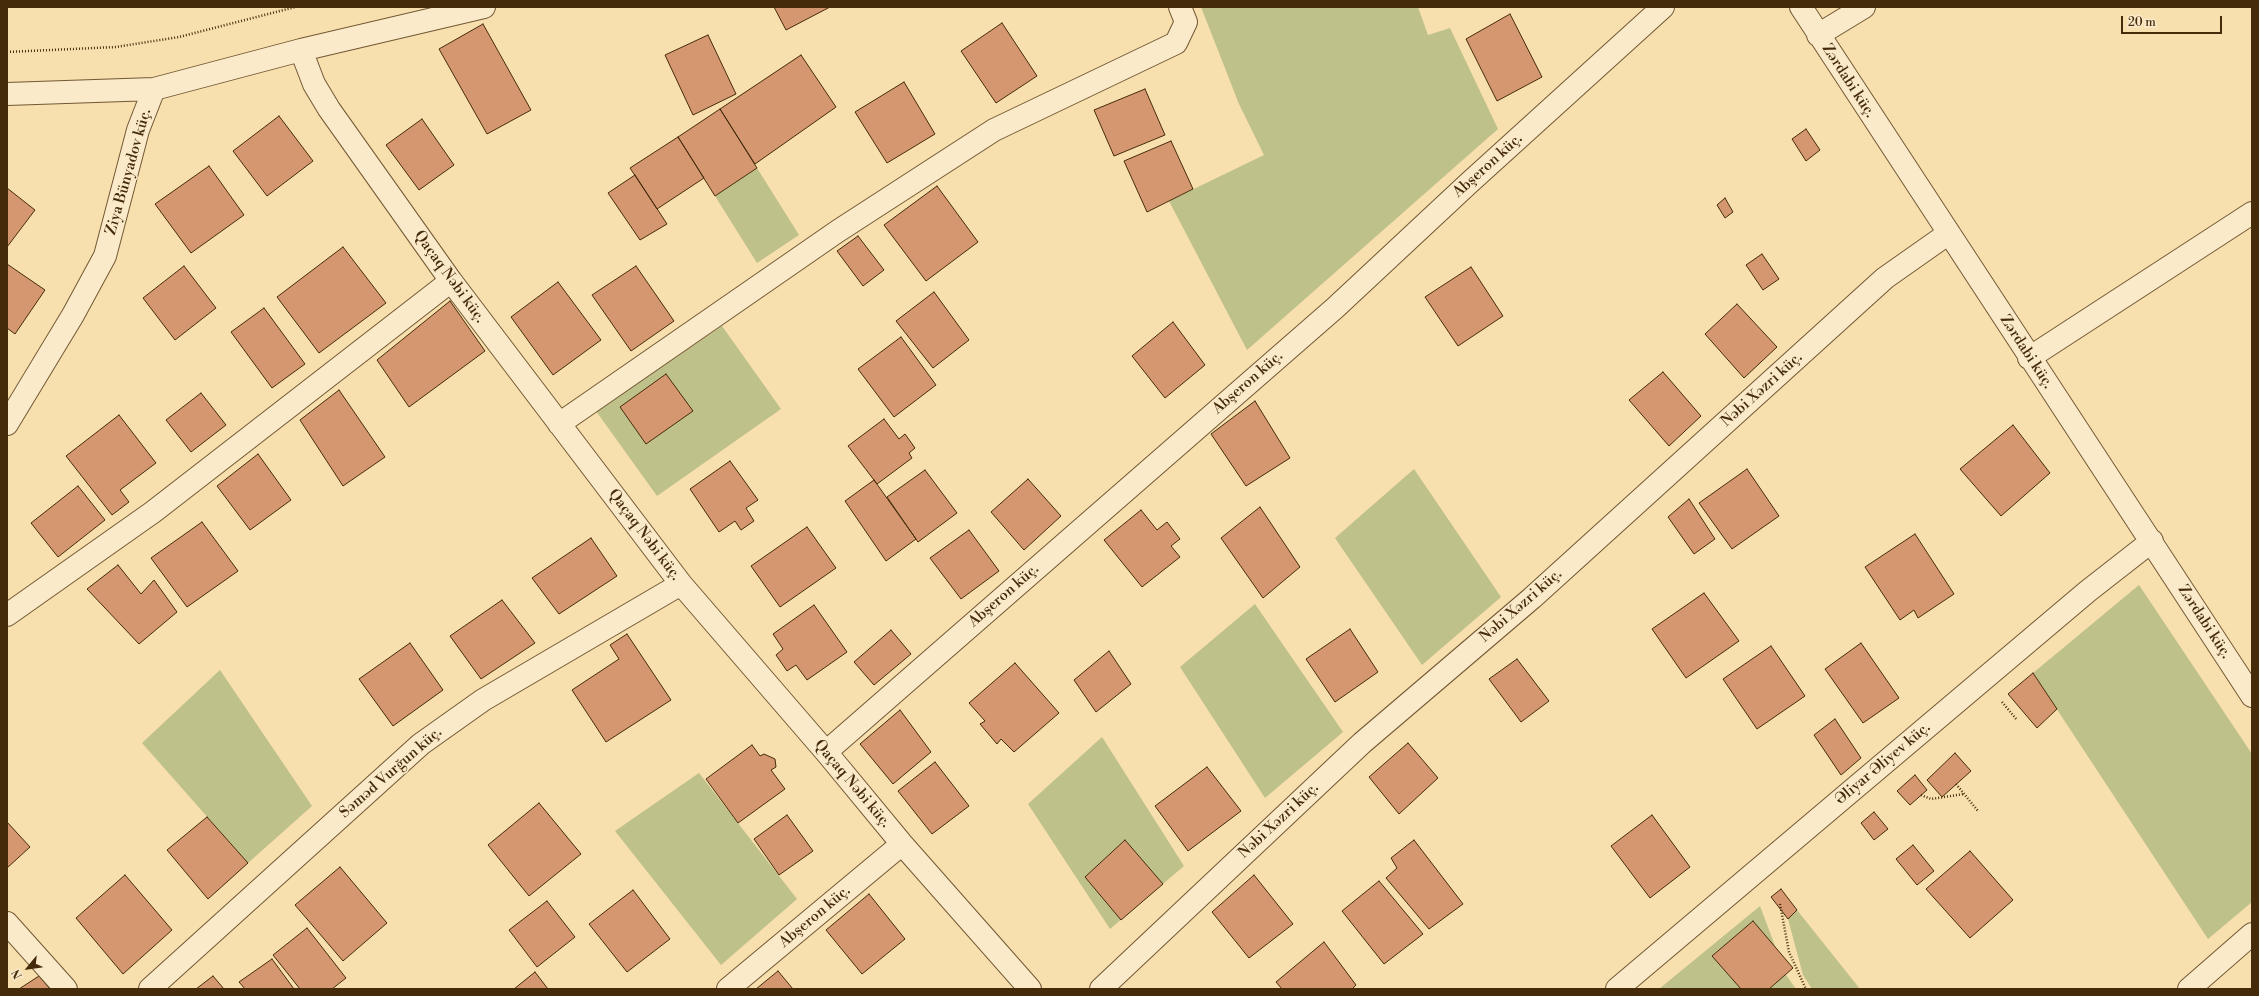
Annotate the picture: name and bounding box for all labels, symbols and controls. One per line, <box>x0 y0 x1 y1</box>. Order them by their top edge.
scale bar <box>2123 8 2224 34</box>
text: 20 m <box>2128 15 2156 30</box>
street label: Zərdabi küç. <box>1818 41 1878 121</box>
street label: Ziya Bünyadov küç. <box>102 107 156 237</box>
street label: Abşeron küç. <box>1450 130 1526 202</box>
street label: Qaçaq Nəbi küç. <box>410 227 488 327</box>
street label: Zərdabi küç. <box>1996 312 2056 392</box>
street label: Abşeron küç. <box>1209 348 1287 418</box>
street label: Nəbi Xəzri küç. <box>1718 349 1806 431</box>
street label: Qaçaq Nəbi küç. <box>604 486 684 584</box>
street label: Abşeron küç. <box>965 561 1043 631</box>
street label: Nəbi Xəzri küç. <box>1476 565 1566 647</box>
street label: Zərdabi küç. <box>2174 582 2234 662</box>
street label: Əliyar Əliyev küç. <box>1832 719 1934 809</box>
street label: Səməd Vurğun küç. <box>336 724 446 822</box>
street label: Qaçaq Nəbi küç. <box>810 736 894 832</box>
street label: Nəbi Xəzri küç. <box>1235 779 1323 863</box>
street label: Abşeron küç. <box>776 882 854 952</box>
north arrow <box>8 948 48 988</box>
text: N <box>9 967 26 981</box>

